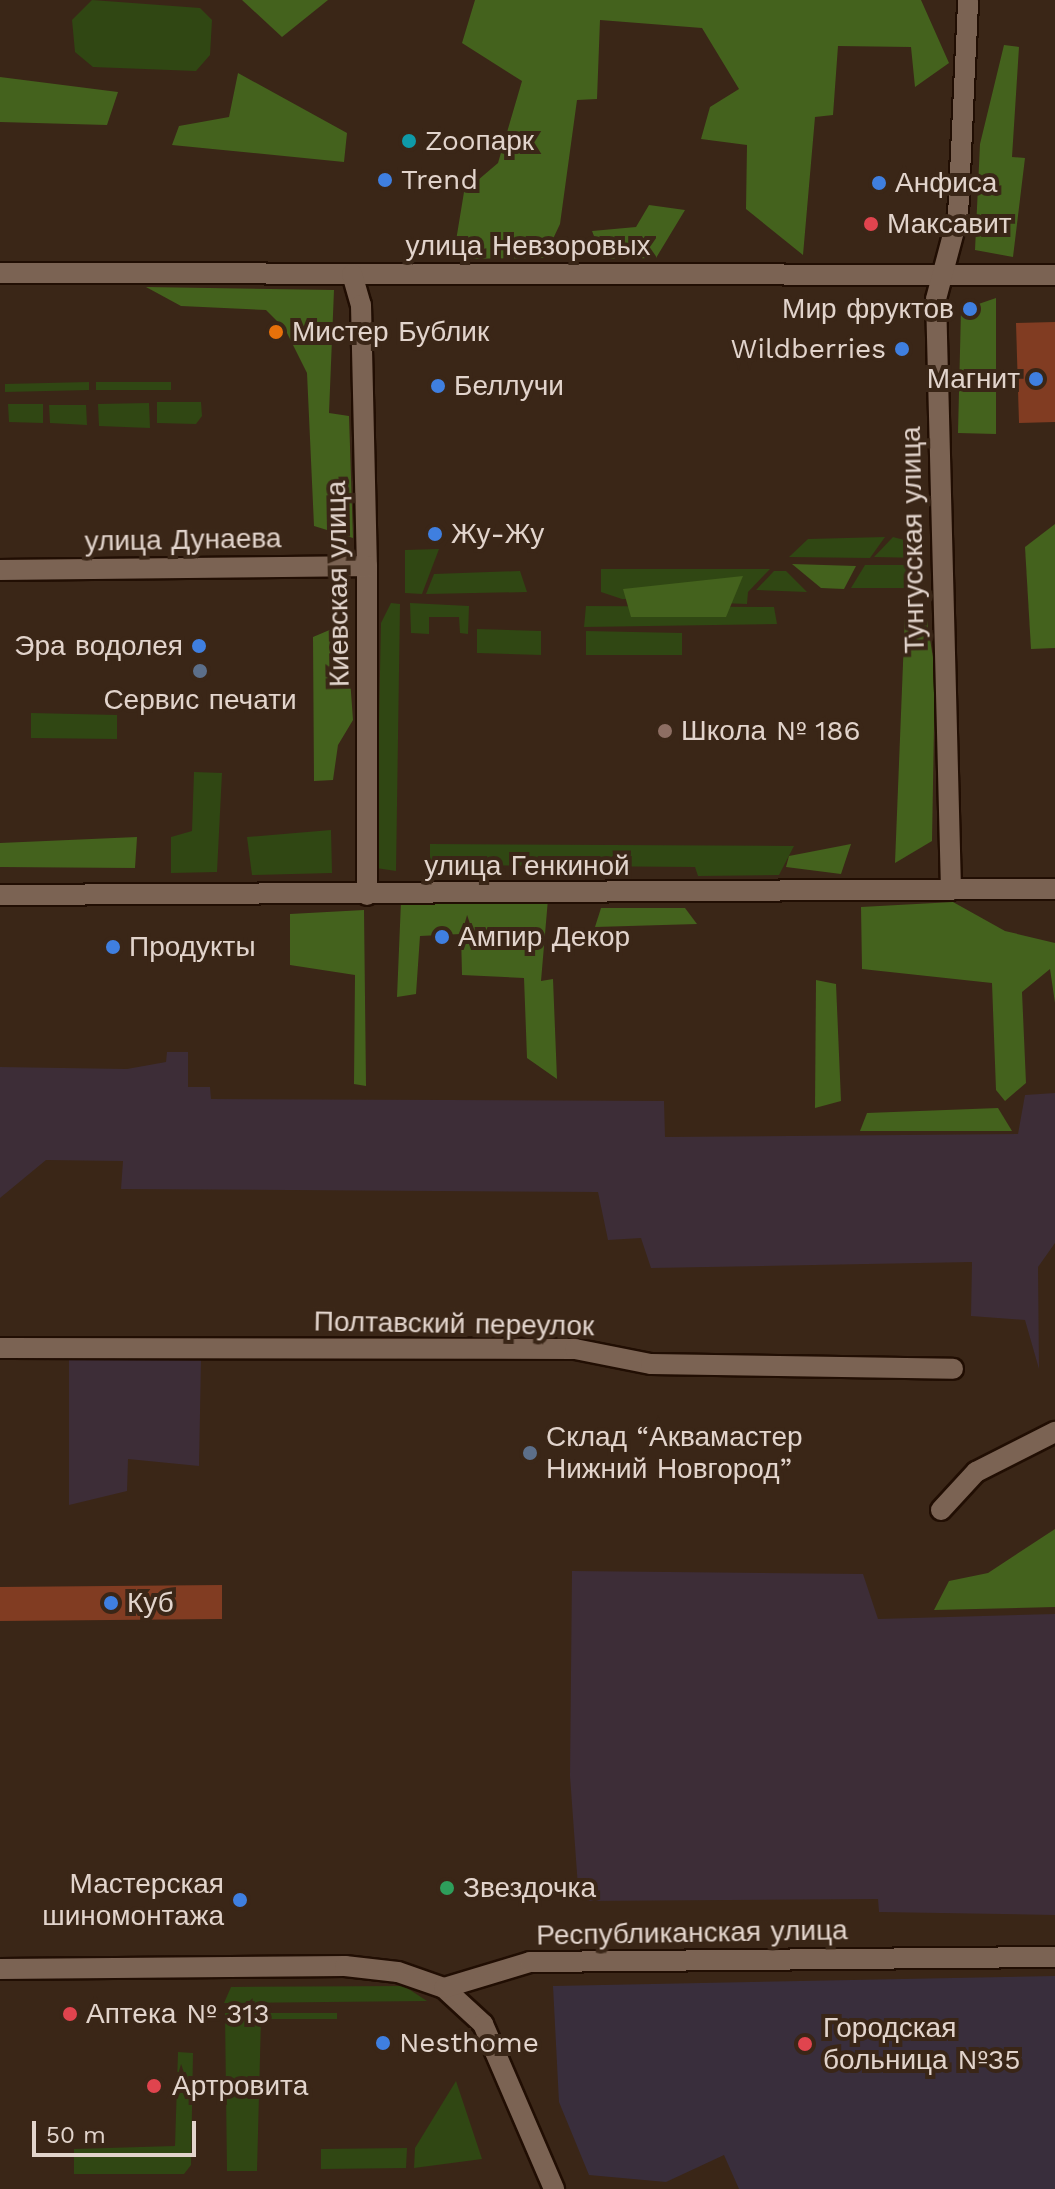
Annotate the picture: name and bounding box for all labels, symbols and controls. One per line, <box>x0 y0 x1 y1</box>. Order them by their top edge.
place label: Zooпарк <box>425 124 534 158</box>
marker: Zooпарк <box>400 132 418 150</box>
place label: Trend <box>401 163 478 197</box>
place label: Анфиса <box>895 166 997 200</box>
marker: Trend <box>376 171 394 189</box>
marker: Анфиса <box>870 174 888 192</box>
place label: Максавит <box>887 207 1012 241</box>
marker: Максавит <box>862 215 880 233</box>
street label: улица Невзоровых <box>405 229 651 263</box>
place label: Мир фруктов <box>782 292 954 326</box>
marker: Мир фруктов <box>961 300 979 318</box>
place label: Мистер Бублик <box>292 315 489 349</box>
marker: Мистер Бублик <box>267 323 285 341</box>
place label: Wildberries <box>731 332 886 366</box>
marker: Wildberries <box>893 340 911 358</box>
place label: Магнит <box>927 362 1020 396</box>
place label: Беллучи <box>454 369 564 403</box>
marker: Магнит <box>1027 370 1045 388</box>
marker: Беллучи <box>429 377 447 395</box>
street label: Тунгусская улица <box>894 426 932 654</box>
street label: Киевская улица <box>319 481 357 687</box>
place label: Жу-Жу <box>451 517 544 551</box>
street label: улица Дунаева <box>84 521 282 559</box>
marker: Жу-Жу <box>426 525 444 543</box>
place label: Эра водолея <box>14 629 183 663</box>
marker: Эра водолея <box>190 637 208 655</box>
marker: Сервис печати <box>191 662 209 680</box>
place label: Сервис печати <box>103 683 297 717</box>
place label: Школа № 186 <box>681 714 861 748</box>
marker: Школа № 186 <box>656 722 674 740</box>
street label: улица Генкиной <box>424 849 630 883</box>
place label: Ампир Декор <box>458 920 630 954</box>
marker: Ампир Декор <box>433 928 451 946</box>
place label: Продукты <box>129 930 256 964</box>
marker: Продукты <box>104 938 122 956</box>
street label: Полтавский переулок <box>313 1305 595 1343</box>
place label: Склад “Аквамастер Нижний Новгород” <box>546 1420 803 1486</box>
marker: Склад “Аквамастер Нижний Новгород” <box>521 1444 539 1462</box>
place label: Куб <box>127 1586 174 1620</box>
marker: Куб <box>102 1594 120 1612</box>
place label: Мастерская шиномонтажа <box>42 1867 224 1933</box>
place label: Звездочка <box>463 1871 596 1905</box>
marker: Звездочка <box>438 1879 456 1897</box>
marker: Мастерская шиномонтажа <box>231 1891 249 1909</box>
street label: Республиканская улица <box>536 1913 848 1953</box>
place label: Аптека № 313 <box>86 1997 270 2031</box>
marker: Аптека № 313 <box>61 2005 79 2023</box>
place label: Городская больница №35 <box>823 2011 1020 2077</box>
place label: Nesthome <box>399 2026 539 2060</box>
marker: Городская больница №35 <box>794 2033 816 2055</box>
marker: Nesthome <box>374 2034 392 2052</box>
place label: Артровита <box>172 2069 308 2103</box>
marker: Артровита <box>143 2075 165 2097</box>
scale bar <box>36 2105 200 2155</box>
text: 50 m <box>46 2121 106 2149</box>

